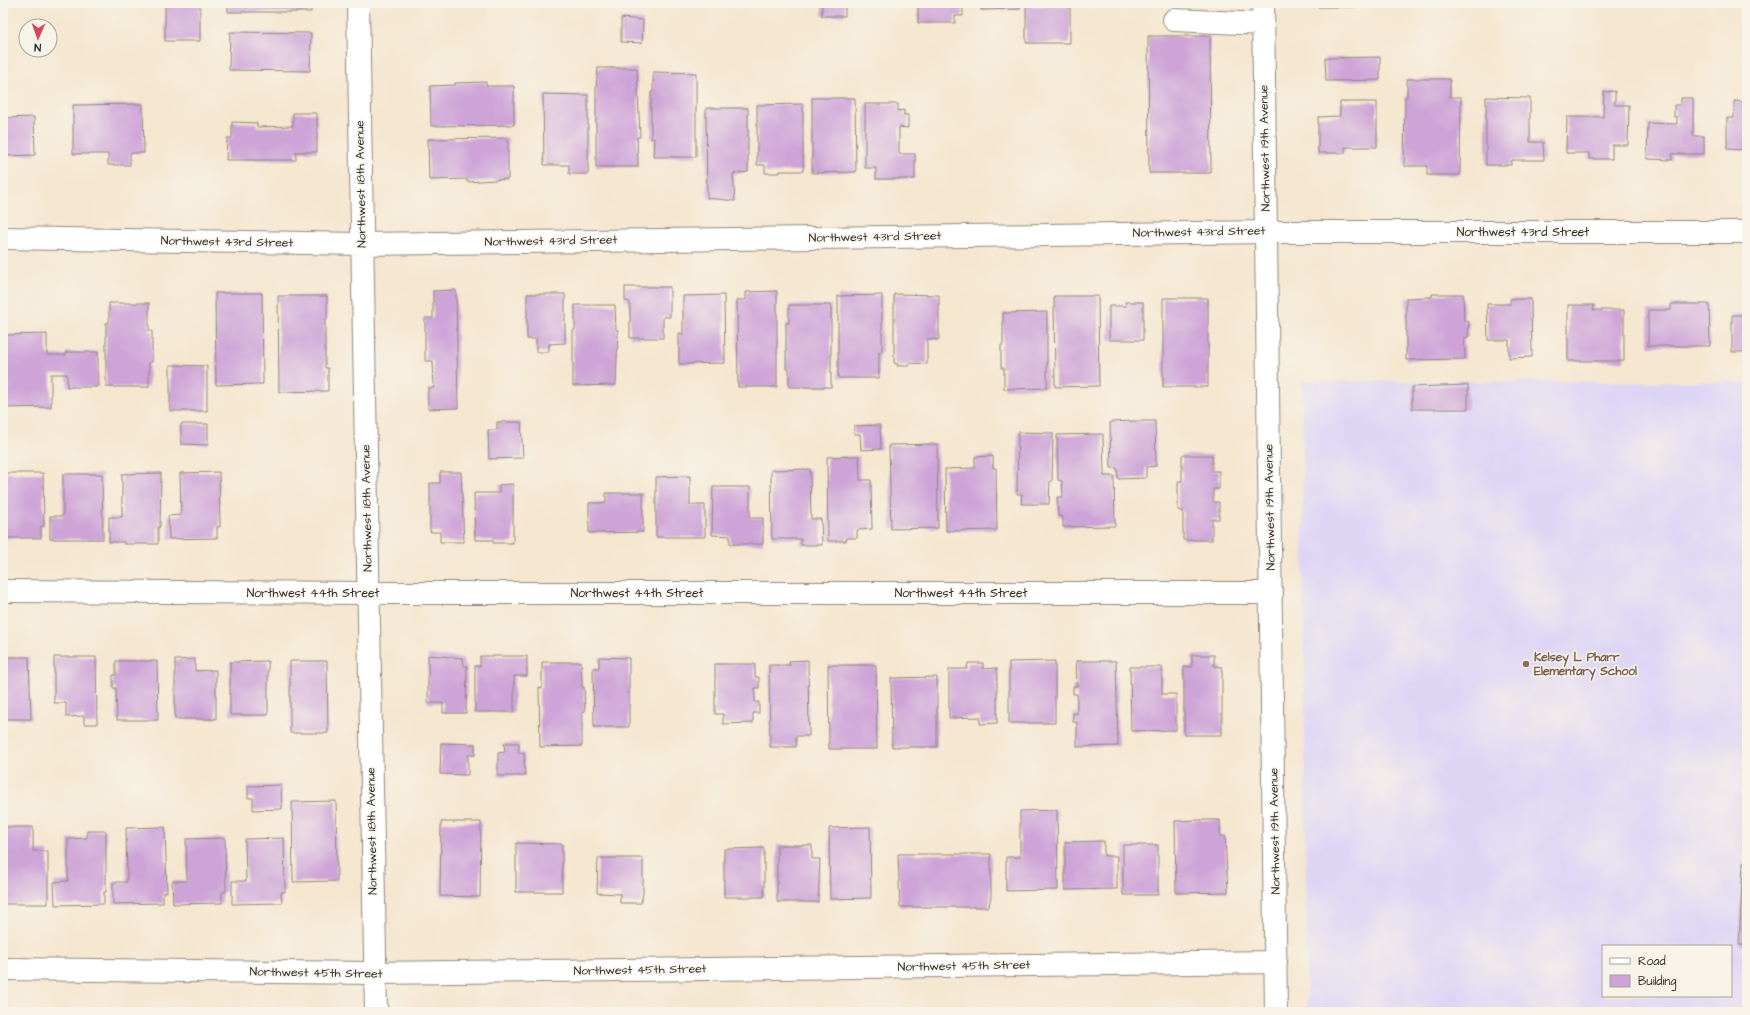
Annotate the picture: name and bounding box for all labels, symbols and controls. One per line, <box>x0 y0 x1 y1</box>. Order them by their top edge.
north arrow <box>18 18 58 58</box>
text: N <box>34 40 41 55</box>
street label: Northwest 19th Avenue <box>1255 84 1275 211</box>
street label: Northwest 18th Avenue <box>351 120 371 248</box>
street label: Northwest 43rd Street <box>1133 222 1266 242</box>
street label: Northwest 43rd Street <box>1457 224 1589 241</box>
street label: Northwest 43rd Street <box>809 227 942 247</box>
street label: Northwest 43rd Street <box>485 231 618 251</box>
street label: Northwest 43rd Street <box>161 232 294 252</box>
street label: Northwest 19th Avenue <box>1260 443 1280 570</box>
street label: Northwest 18th Avenue <box>357 444 377 572</box>
street label: Northwest 44th Street <box>247 585 379 602</box>
street label: Northwest 44th Street <box>571 585 703 602</box>
street label: Northwest 44th Street <box>895 585 1027 602</box>
place label: Kelsey L Pharr Elementary School <box>1534 649 1637 681</box>
marker: Kelsey L Pharr Elementary School <box>1521 659 1531 669</box>
street label: Northwest 18th Avenue <box>362 767 382 895</box>
street label: Northwest 19th Avenue <box>1265 767 1285 894</box>
legend <box>1602 945 1732 997</box>
text: Road <box>1638 953 1666 970</box>
street label: Northwest 45th Street <box>897 956 1031 976</box>
street label: Northwest 45th Street <box>573 960 707 980</box>
street label: Northwest 45th Street <box>249 963 383 983</box>
text: Building <box>1638 973 1676 991</box>

